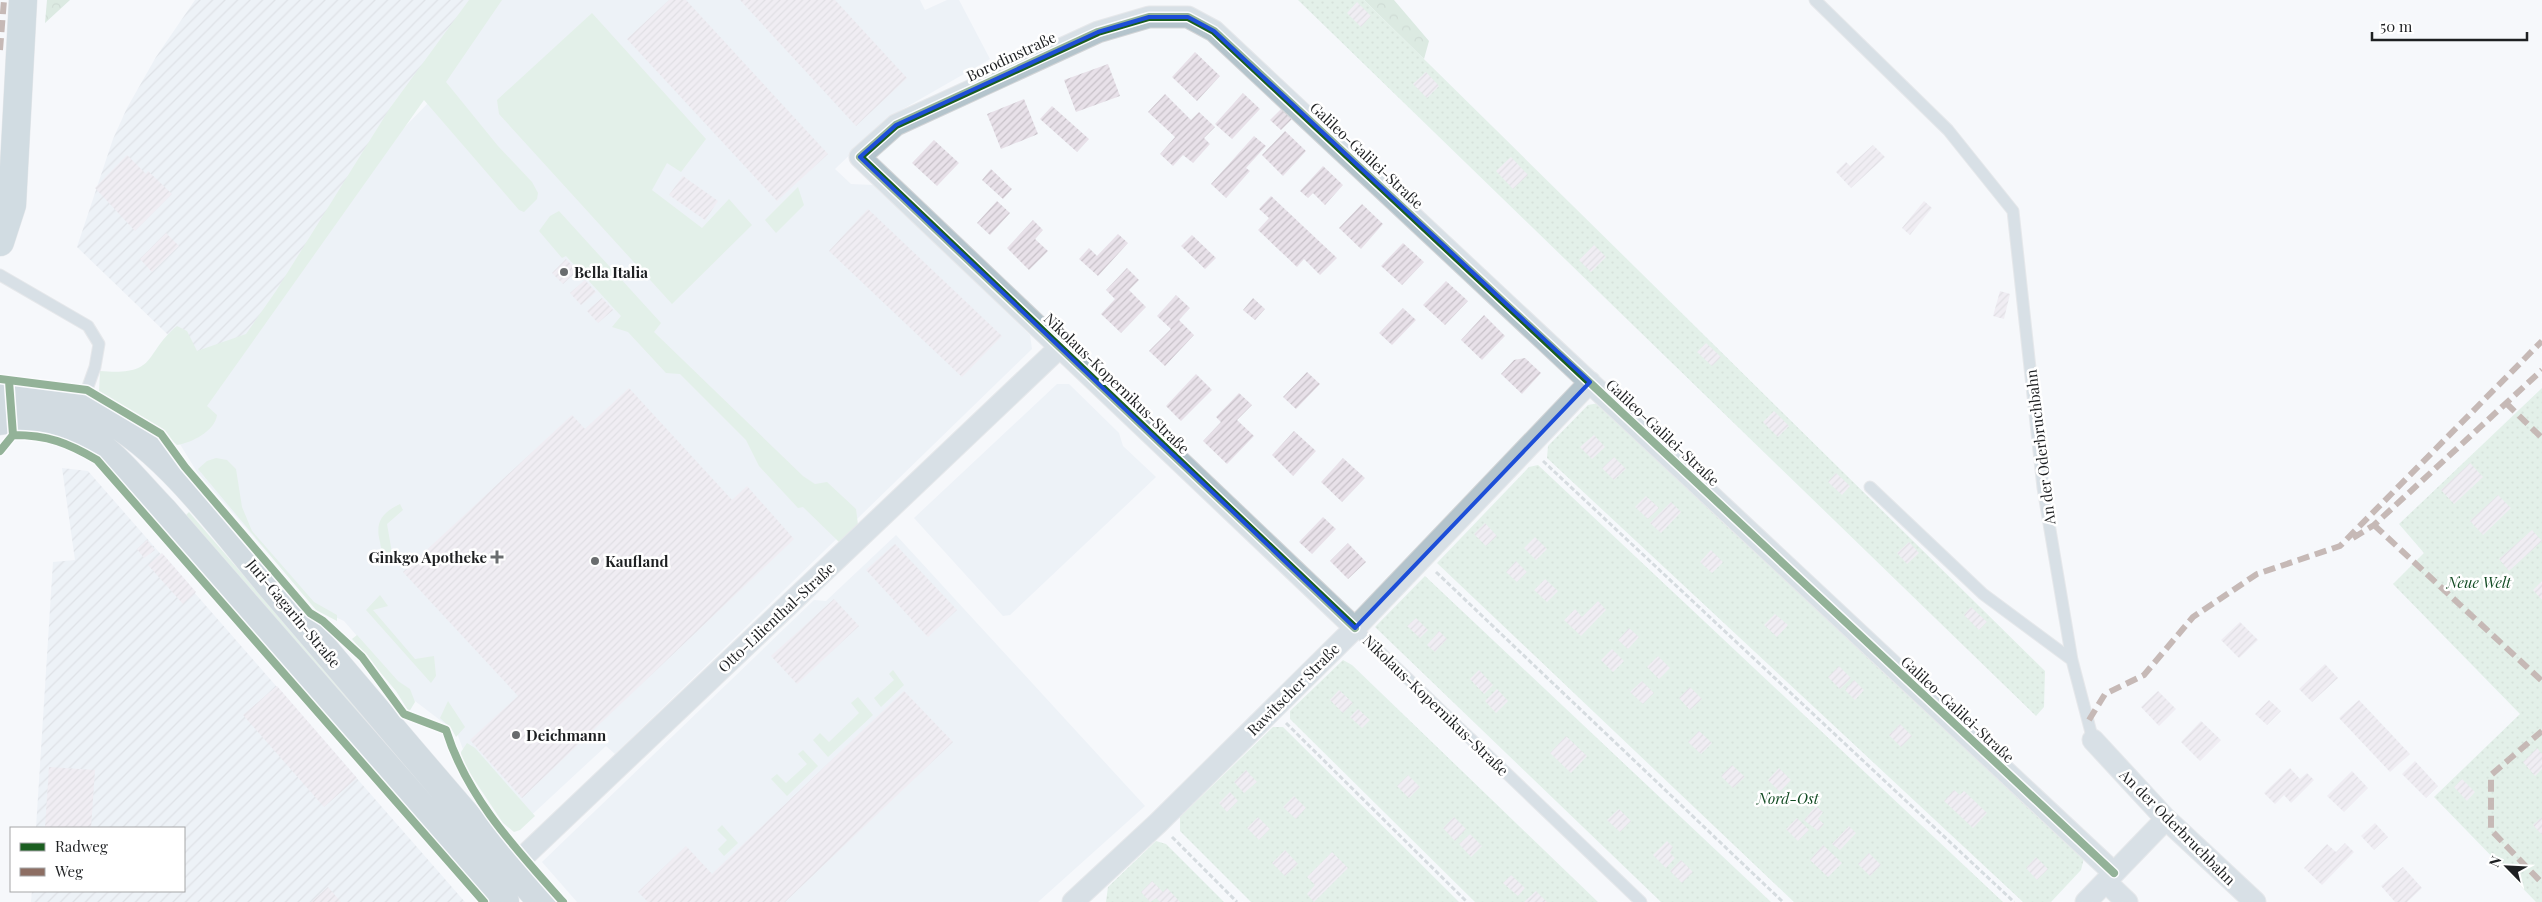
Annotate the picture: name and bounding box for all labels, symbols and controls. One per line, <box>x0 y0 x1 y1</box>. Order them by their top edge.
scale bar <box>2372 10 2527 42</box>
text: 50 m <box>2380 16 2413 36</box>
street label: Borodinstraße <box>963 26 1059 86</box>
street label: Galileo-Galilei-Straße <box>1306 97 1428 213</box>
place label: Bella Italia <box>574 262 648 282</box>
marker: Bella Italia <box>558 266 570 278</box>
street label: Nikolaus-Kopernikus-Straße <box>1040 308 1194 458</box>
street label: An der Oderbruchbahn <box>2021 368 2060 527</box>
street label: Galileo-Galilei-Straße <box>1602 374 1724 490</box>
place label: Ginkgo Apotheke <box>368 547 487 567</box>
marker: Ginkgo Apotheke <box>491 551 503 563</box>
place label: Kaufland <box>605 551 668 571</box>
street label: Juri-Gagarin-Straße <box>242 554 345 672</box>
marker: Kaufland <box>589 555 601 567</box>
street label: Otto-Lilienthal-Straße <box>713 558 839 676</box>
park label: Neue Welt <box>2445 572 2512 592</box>
street label: Nikolaus-Kopernikus-Straße <box>1359 630 1513 780</box>
street label: Rawitscher Straße <box>1243 639 1343 739</box>
street label: Galileo-Galilei-Straße <box>1897 651 2019 767</box>
place label: Deichmann <box>526 725 607 745</box>
marker: Deichmann <box>510 729 522 741</box>
street label: An der Oderbruchbahn <box>2115 764 2240 889</box>
park label: Nord-Ost <box>1755 788 1820 808</box>
legend <box>10 827 185 892</box>
text: Radweg <box>55 836 108 856</box>
north arrow <box>2482 842 2532 892</box>
text: N <box>2484 853 2505 870</box>
text: Weg <box>54 861 83 881</box>

